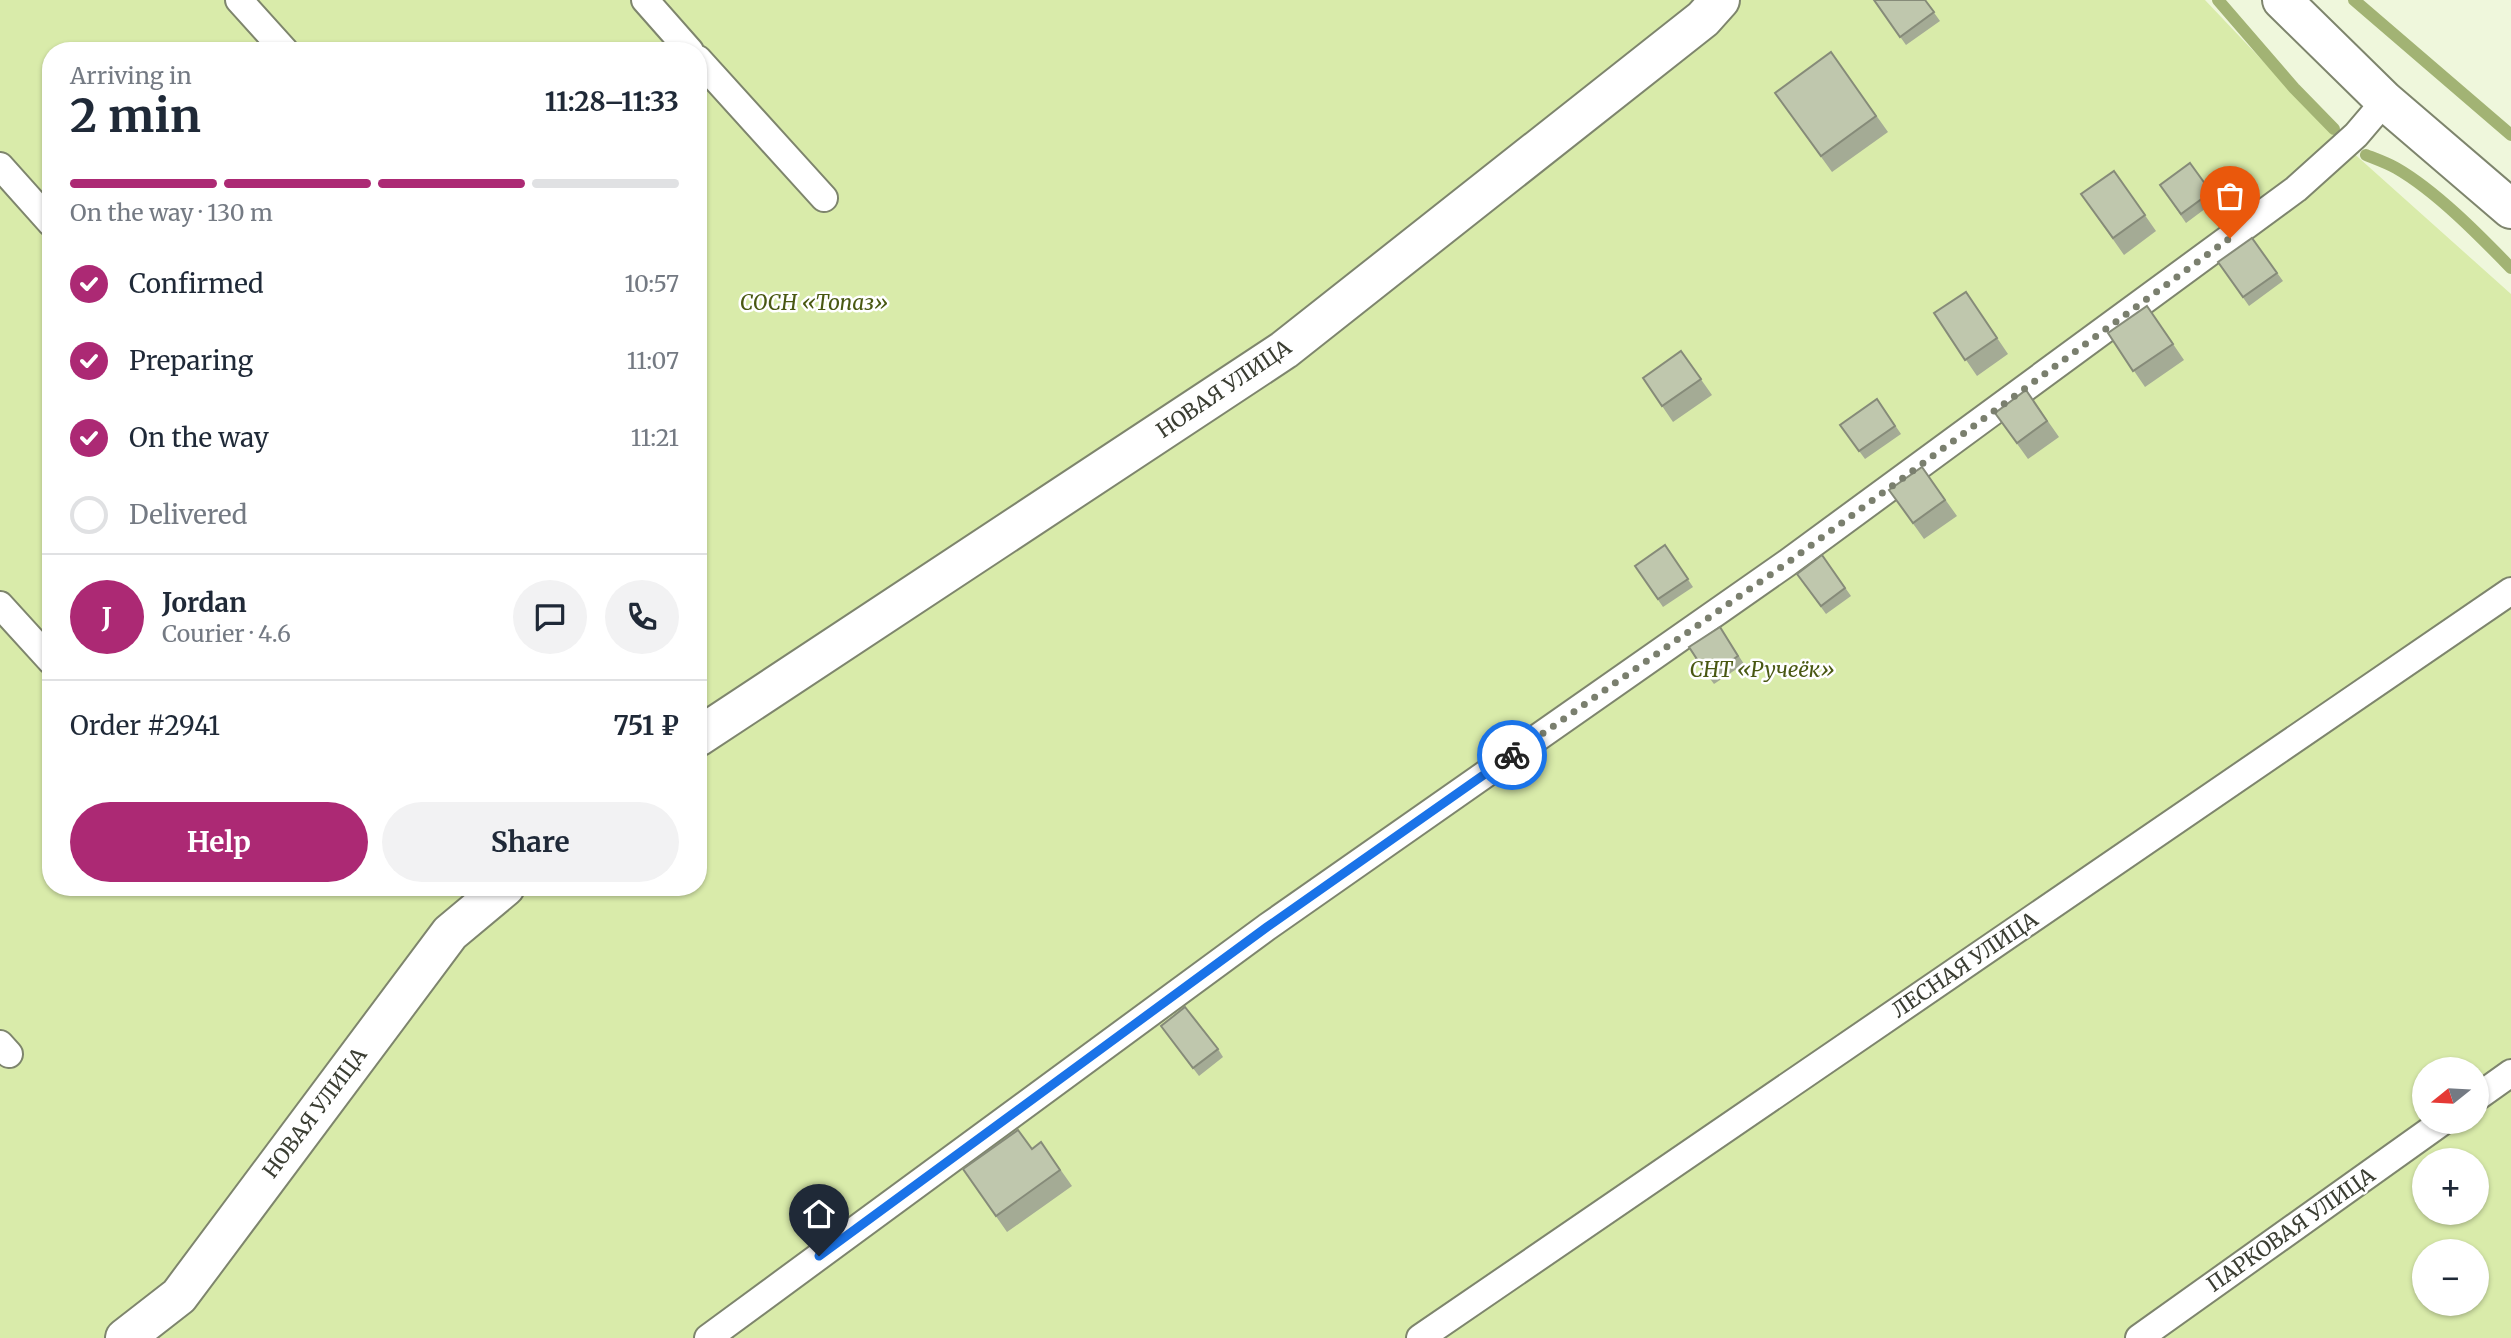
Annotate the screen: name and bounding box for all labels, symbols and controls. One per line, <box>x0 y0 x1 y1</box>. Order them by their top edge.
text: Arriving in <box>70 61 192 90</box>
text: 11:28–11:33 <box>545 85 679 118</box>
text: 2 min <box>70 87 201 145</box>
pin <box>2200 166 2260 238</box>
icon: bag <box>2211 177 2249 215</box>
text: On the way · 130 m <box>70 198 273 227</box>
icon: check <box>70 265 108 303</box>
text: Confirmed <box>129 267 264 300</box>
text: 10:57 <box>625 269 679 298</box>
park label: СОСН «Топаз» <box>740 289 888 316</box>
street label: НОВАЯ УЛИЦА <box>1151 333 1296 444</box>
icon: check <box>70 342 108 380</box>
text: Preparing <box>129 344 253 377</box>
text: 11:07 <box>627 346 679 375</box>
icon: check <box>70 419 108 457</box>
text: On the way <box>129 421 269 454</box>
text: 11:21 <box>631 423 679 452</box>
text: Delivered <box>129 498 248 531</box>
button: chat <box>513 580 587 654</box>
button: phone <box>605 580 679 654</box>
text: Jordan <box>162 586 247 619</box>
text: J <box>102 601 112 634</box>
text: Courier · 4.6 <box>162 619 291 648</box>
park label: СНТ «Ручеёк» <box>1689 656 1835 683</box>
text: Order #2941 <box>70 709 220 742</box>
text: 751 ₽ <box>613 709 679 742</box>
courier <box>1477 720 1547 790</box>
icon: bike <box>1493 736 1531 774</box>
button: Help <box>70 802 368 882</box>
button: Share <box>382 802 679 882</box>
street label: ЛЕСНАЯ УЛИЦА <box>1886 906 2043 1023</box>
street label: НОВАЯ УЛИЦА <box>257 1042 373 1183</box>
north arrow <box>2412 1057 2488 1134</box>
map controls <box>2412 1057 2489 1316</box>
button: + <box>2412 1148 2489 1225</box>
street label: ПАРКОВАЯ УЛИЦА <box>2201 1161 2380 1298</box>
pin <box>789 1184 849 1256</box>
icon: home <box>800 1195 838 1233</box>
button: − <box>2412 1239 2489 1316</box>

